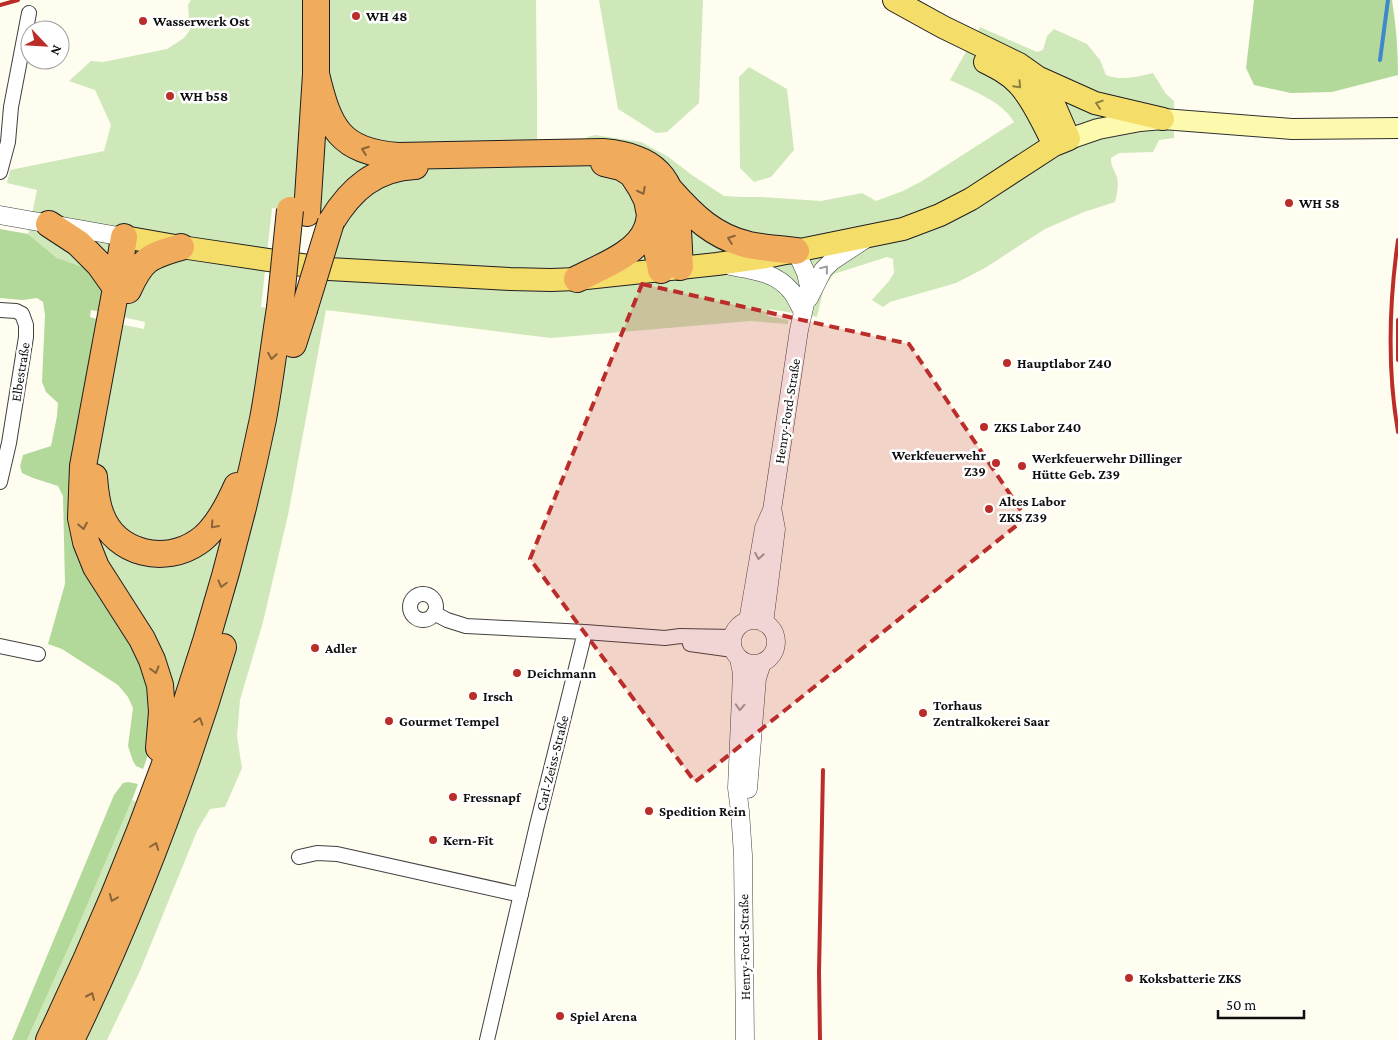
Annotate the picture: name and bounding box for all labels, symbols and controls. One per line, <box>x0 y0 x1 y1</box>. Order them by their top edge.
place label: WH 48 <box>365 8 407 24</box>
marker: WH 48 <box>350 10 362 22</box>
place label: Wasserwerk Ost <box>152 13 251 29</box>
marker: Wasserwerk Ost <box>137 15 149 27</box>
north arrow <box>20 20 70 70</box>
text: N <box>47 43 66 59</box>
one-way arrow <box>1012 79 1021 88</box>
place label: WH b58 <box>179 88 228 104</box>
marker: WH b58 <box>164 90 176 102</box>
one-way arrow <box>1095 100 1104 110</box>
one-way arrow <box>361 146 370 156</box>
one-way arrow <box>636 186 646 195</box>
place label: WH 58 <box>1298 195 1340 211</box>
marker: WH 58 <box>1283 197 1295 209</box>
one-way arrow <box>727 235 736 245</box>
one-way arrow <box>820 266 828 275</box>
street label: Elbestraße <box>7 341 33 403</box>
one-way arrow <box>268 352 278 360</box>
place label: Hauptlabor Z40 <box>1017 355 1112 371</box>
street label: Henry-Ford-Straße <box>771 357 803 465</box>
marker: Hauptlabor Z40 <box>1001 357 1013 369</box>
place label: ZKS Labor Z40 <box>994 419 1081 435</box>
marker: ZKS Labor Z40 <box>978 421 990 433</box>
place label: Werkfeuerwehr Z39 <box>891 447 986 479</box>
place label: Werkfeuerwehr Dillinger Hütte Geb. Z39 <box>1031 450 1182 482</box>
marker: Werkfeuerwehr Z39 <box>990 457 1002 469</box>
marker: Werkfeuerwehr Dillinger Hütte Geb. Z39 <box>1016 460 1028 472</box>
place label: Altes Labor ZKS Z39 <box>998 493 1066 525</box>
marker: Altes Labor ZKS Z39 <box>983 503 995 515</box>
one-way arrow <box>211 519 220 528</box>
one-way arrow <box>77 522 88 530</box>
one-way arrow <box>754 552 764 561</box>
one-way arrow <box>217 579 228 588</box>
place label: Adler <box>324 640 358 656</box>
marker: Adler <box>309 642 321 654</box>
place label: Deichmann <box>527 665 596 681</box>
one-way arrow <box>150 666 160 674</box>
marker: Deichmann <box>511 667 523 679</box>
place label: Irsch <box>483 688 513 704</box>
marker: Irsch <box>467 690 479 702</box>
place label: Torhaus Zentralkokerei Saar <box>933 697 1050 729</box>
one-way arrow <box>734 703 745 711</box>
marker: Torhaus Zentralkokerei Saar <box>917 707 929 719</box>
place label: Gourmet Tempel <box>399 713 499 729</box>
street label: Carl-Zeiss-Straße <box>532 714 572 812</box>
marker: Gourmet Tempel <box>383 715 395 727</box>
one-way arrow <box>193 718 203 726</box>
place label: Fressnapf <box>463 789 522 805</box>
marker: Fressnapf <box>447 791 459 803</box>
place label: Spedition Rein <box>659 803 746 819</box>
marker: Spedition Rein <box>643 805 655 817</box>
place label: Kern-Fit <box>443 832 494 848</box>
marker: Kern-Fit <box>427 834 439 846</box>
one-way arrow <box>148 842 159 851</box>
one-way arrow <box>109 893 119 902</box>
street label: Henry-Ford-Straße <box>735 894 753 1000</box>
place label: Koksbatterie ZKS <box>1139 970 1241 986</box>
marker: Koksbatterie ZKS <box>1123 972 1135 984</box>
scale bar <box>1218 988 1304 1020</box>
one-way arrow <box>85 992 96 1001</box>
text: 50 m <box>1226 997 1256 1013</box>
place label: Spiel Arena <box>570 1008 637 1024</box>
marker: Spiel Arena <box>554 1010 566 1022</box>

